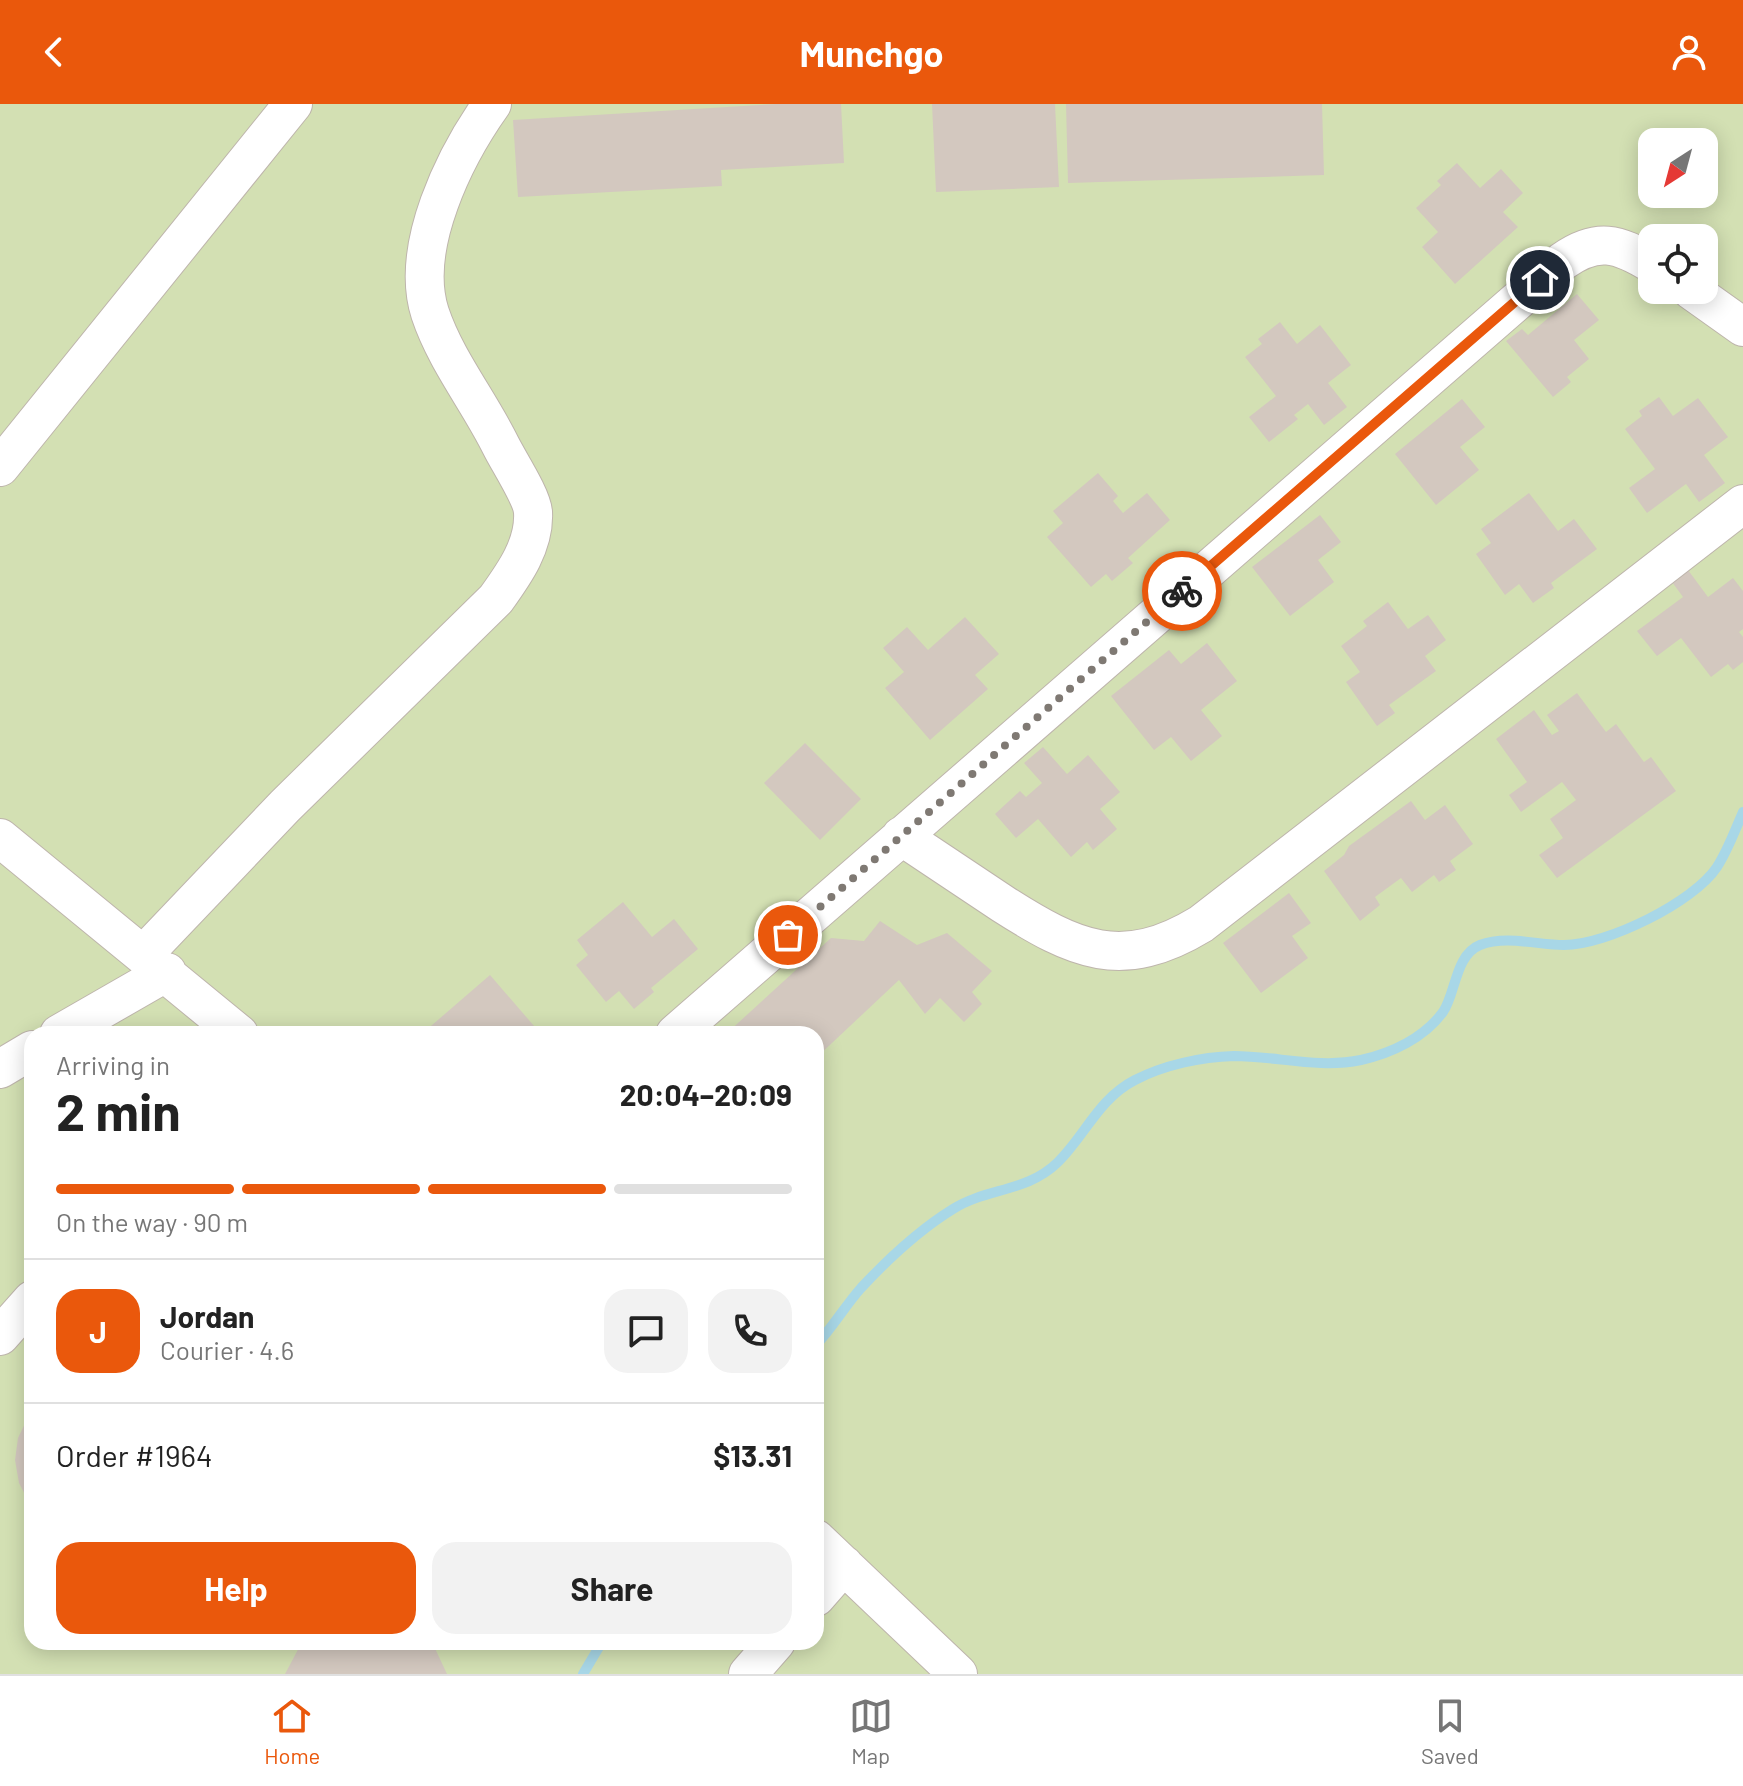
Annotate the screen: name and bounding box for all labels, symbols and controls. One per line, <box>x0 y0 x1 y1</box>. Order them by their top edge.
icon: back <box>32 30 76 74</box>
icon: person <box>1667 30 1711 74</box>
text: Munchgo <box>799 31 944 74</box>
north arrow <box>1638 128 1718 208</box>
map controls <box>1638 128 1718 304</box>
button: locate <box>1638 224 1718 304</box>
pin <box>1506 246 1574 314</box>
icon: home <box>1518 258 1562 302</box>
courier <box>1142 551 1222 631</box>
icon: bike <box>1160 569 1204 613</box>
pin <box>754 901 822 969</box>
icon: bag <box>766 913 810 957</box>
text: Arriving in <box>56 1049 170 1080</box>
text: 20:04–20:09 <box>620 1076 792 1112</box>
text: 2 min <box>56 1079 181 1141</box>
text: On the way · 90 m <box>56 1206 248 1237</box>
button: chat <box>604 1289 688 1373</box>
button: phone <box>708 1289 792 1373</box>
text: Jordan <box>160 1298 255 1334</box>
text: J <box>89 1313 107 1349</box>
text: Courier · 4.6 <box>160 1334 294 1365</box>
text: Order #1964 <box>56 1437 213 1473</box>
text: $13.31 <box>713 1437 792 1473</box>
button: Help <box>56 1542 416 1634</box>
button: Share <box>432 1542 792 1634</box>
tab: Home <box>264 1694 320 1768</box>
tab: Map <box>849 1694 893 1768</box>
tab: Saved <box>1421 1694 1479 1768</box>

